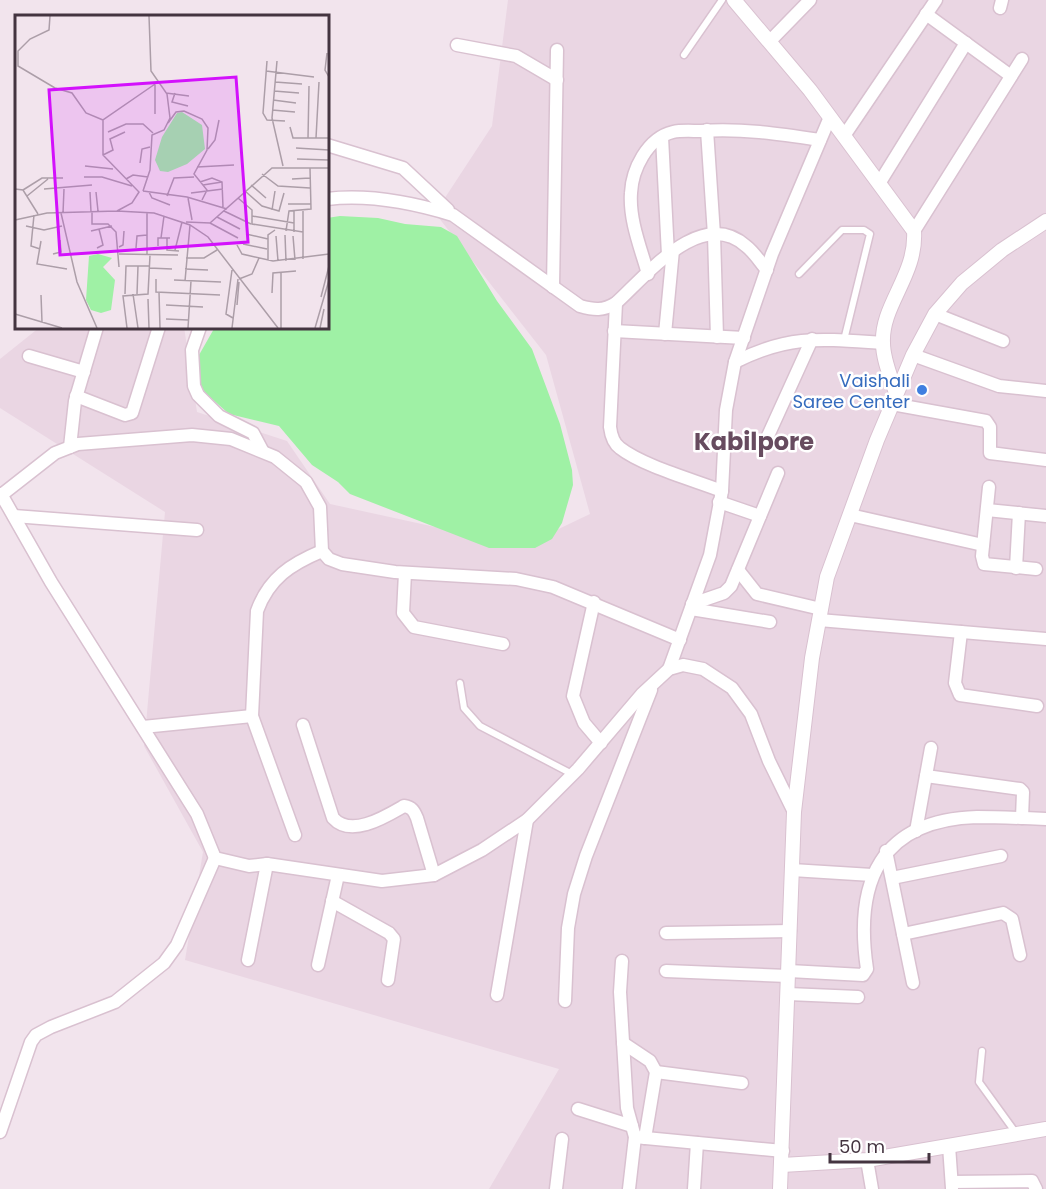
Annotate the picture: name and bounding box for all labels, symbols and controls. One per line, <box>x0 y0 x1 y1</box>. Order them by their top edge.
inset map <box>15 15 328 328</box>
place label: Vaishali Saree Center <box>792 368 910 414</box>
marker: Vaishali Saree Center <box>915 383 929 397</box>
district label: Kabilpore <box>694 425 814 458</box>
scale bar <box>830 1126 929 1164</box>
text: 50 m <box>839 1134 885 1159</box>

